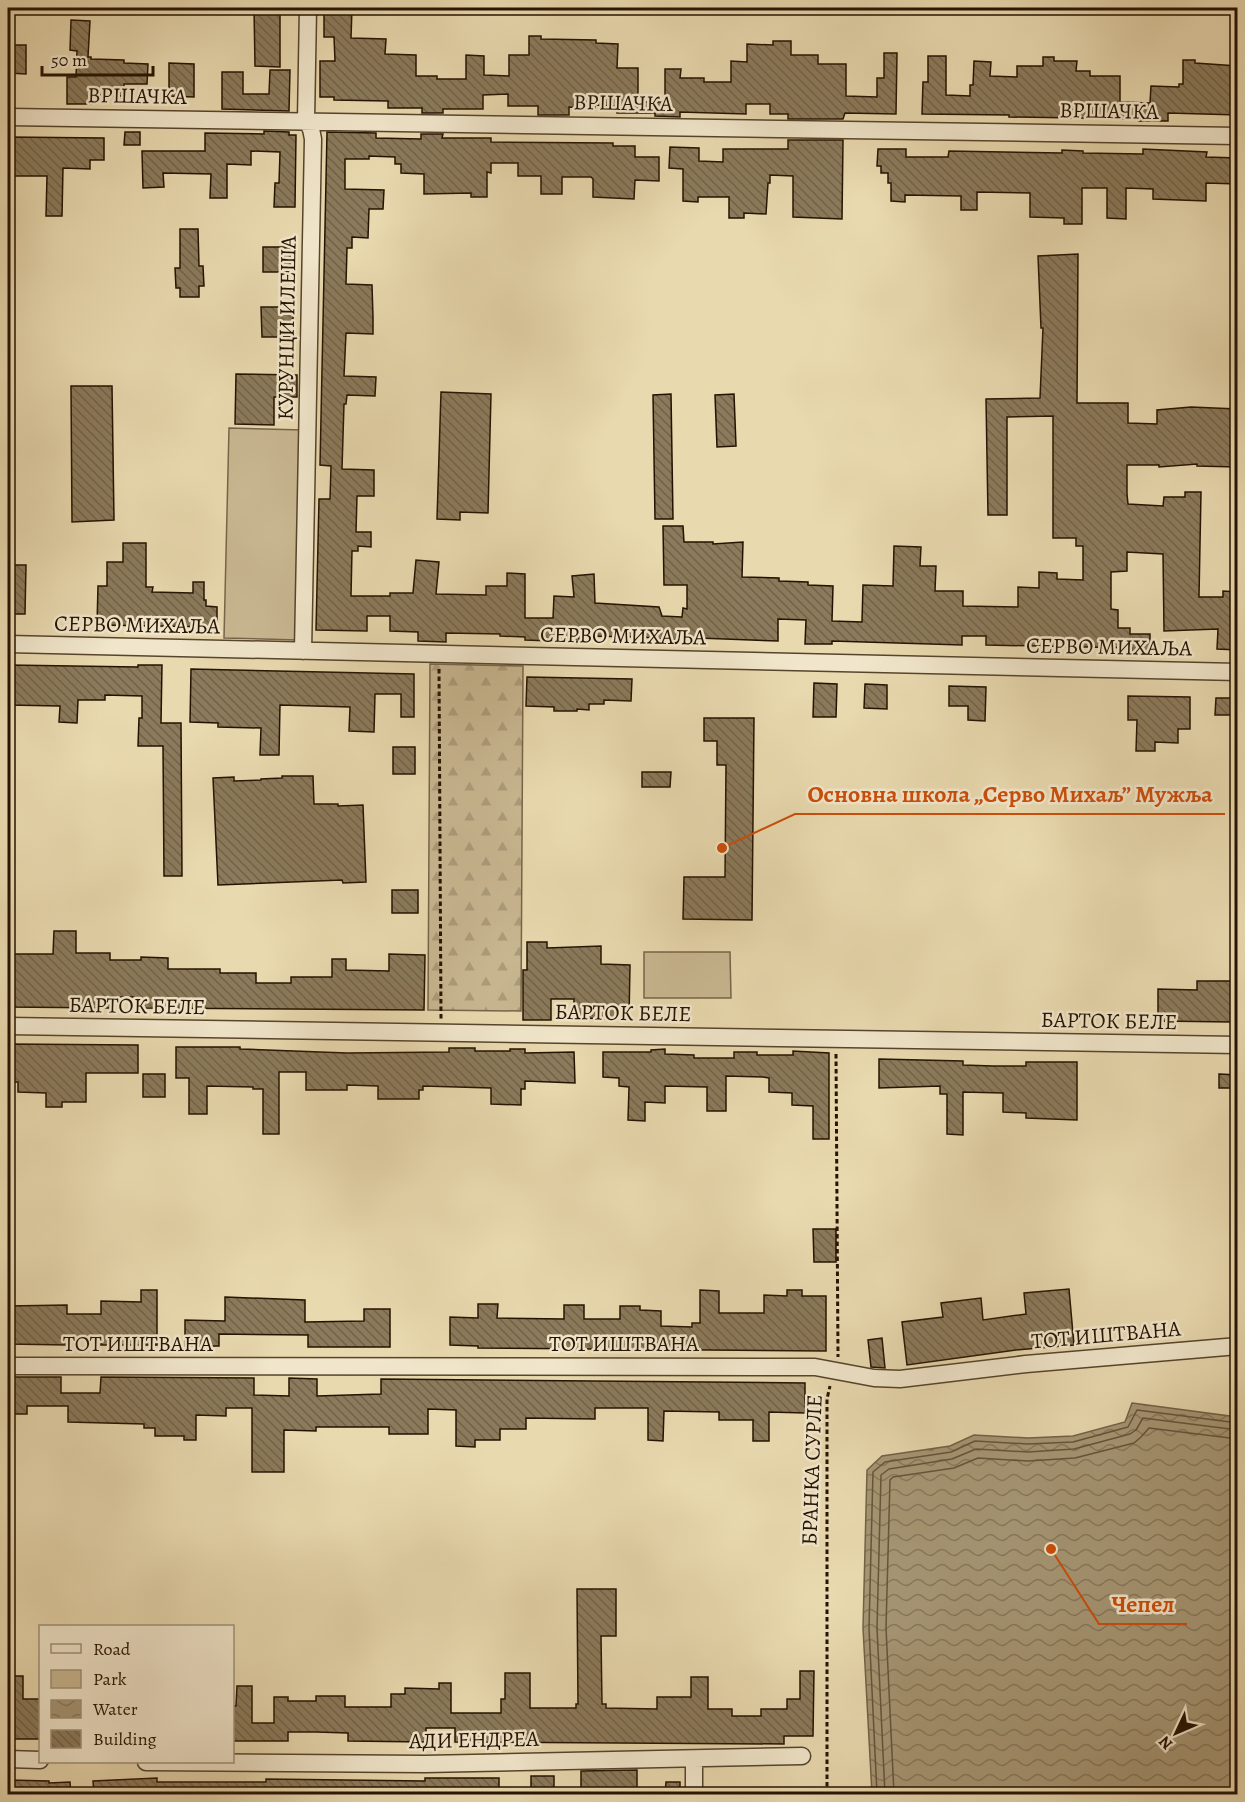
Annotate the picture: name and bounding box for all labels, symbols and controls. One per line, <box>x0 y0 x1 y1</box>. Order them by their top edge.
scale bar <box>42 39 153 77</box>
text: 50 m <box>51 48 87 72</box>
street label: ВРШАЧКА <box>87 80 188 112</box>
street label: ВРШАЧКА <box>573 87 674 119</box>
street label: ВРШАЧКА <box>1059 95 1160 127</box>
street label: КУРУНЦИ ИЛЕША <box>270 234 304 421</box>
street label: СЕРВО МИХАЉА <box>54 609 221 641</box>
street label: СЕРВО МИХАЉА <box>540 620 707 652</box>
street label: СЕРВО МИХАЉА <box>1026 631 1193 663</box>
callout: Основна школа „Серво Михаљ” Мужља <box>795 772 1225 814</box>
text: Основна школа „Серво Михаљ” Мужља <box>807 778 1213 810</box>
street label: БАРТОК БЕЛЕ <box>68 990 206 1022</box>
street label: БАРТОК БЕЛЕ <box>554 997 692 1029</box>
street label: БАРТОК БЕЛЕ <box>1040 1005 1178 1037</box>
street label: ТОТ ИШТВАНА <box>1030 1313 1183 1356</box>
street label: ТОТ ИШТВАНА <box>63 1329 214 1359</box>
street label: ТОТ ИШТВАНА <box>549 1329 700 1359</box>
street label: БРАНКА СУРЛЕ <box>794 1394 830 1546</box>
callout: Чепел <box>1099 1582 1187 1624</box>
text: Чепел <box>1111 1588 1175 1620</box>
legend <box>39 1625 234 1763</box>
text: Road <box>93 1637 131 1661</box>
text: Park <box>93 1667 127 1691</box>
text: Water <box>92 1697 138 1721</box>
north arrow <box>1146 1703 1206 1763</box>
street label: АДИ ЕНДРЕА <box>408 1724 540 1756</box>
text: Building <box>93 1727 157 1751</box>
text: N <box>1154 1731 1178 1755</box>

